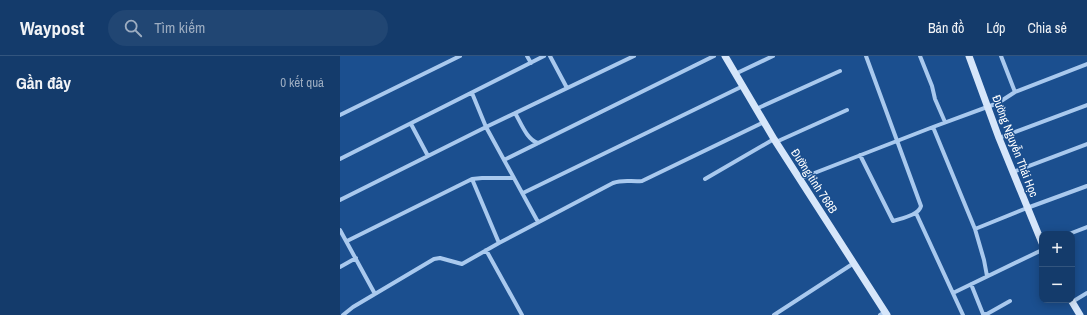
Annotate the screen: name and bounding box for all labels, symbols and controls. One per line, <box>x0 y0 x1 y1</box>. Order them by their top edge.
search box <box>108 10 388 46</box>
text: Waypost <box>20 15 84 41</box>
icon: search <box>122 17 144 39</box>
text: Tìm kiếm <box>154 17 205 38</box>
text: Bản đồ <box>928 19 964 37</box>
text: Lớp <box>986 19 1005 37</box>
text: Chia sẻ <box>1027 19 1067 37</box>
text: Gần đây <box>16 71 71 94</box>
text: 0 kết quả <box>280 74 324 91</box>
street label: Đường Nguyễn Thái Học <box>988 93 1042 199</box>
street label: Đường tỉnh 768B <box>787 146 841 217</box>
map controls <box>1039 231 1075 303</box>
button: + <box>1039 231 1075 267</box>
button: − <box>1039 267 1075 303</box>

